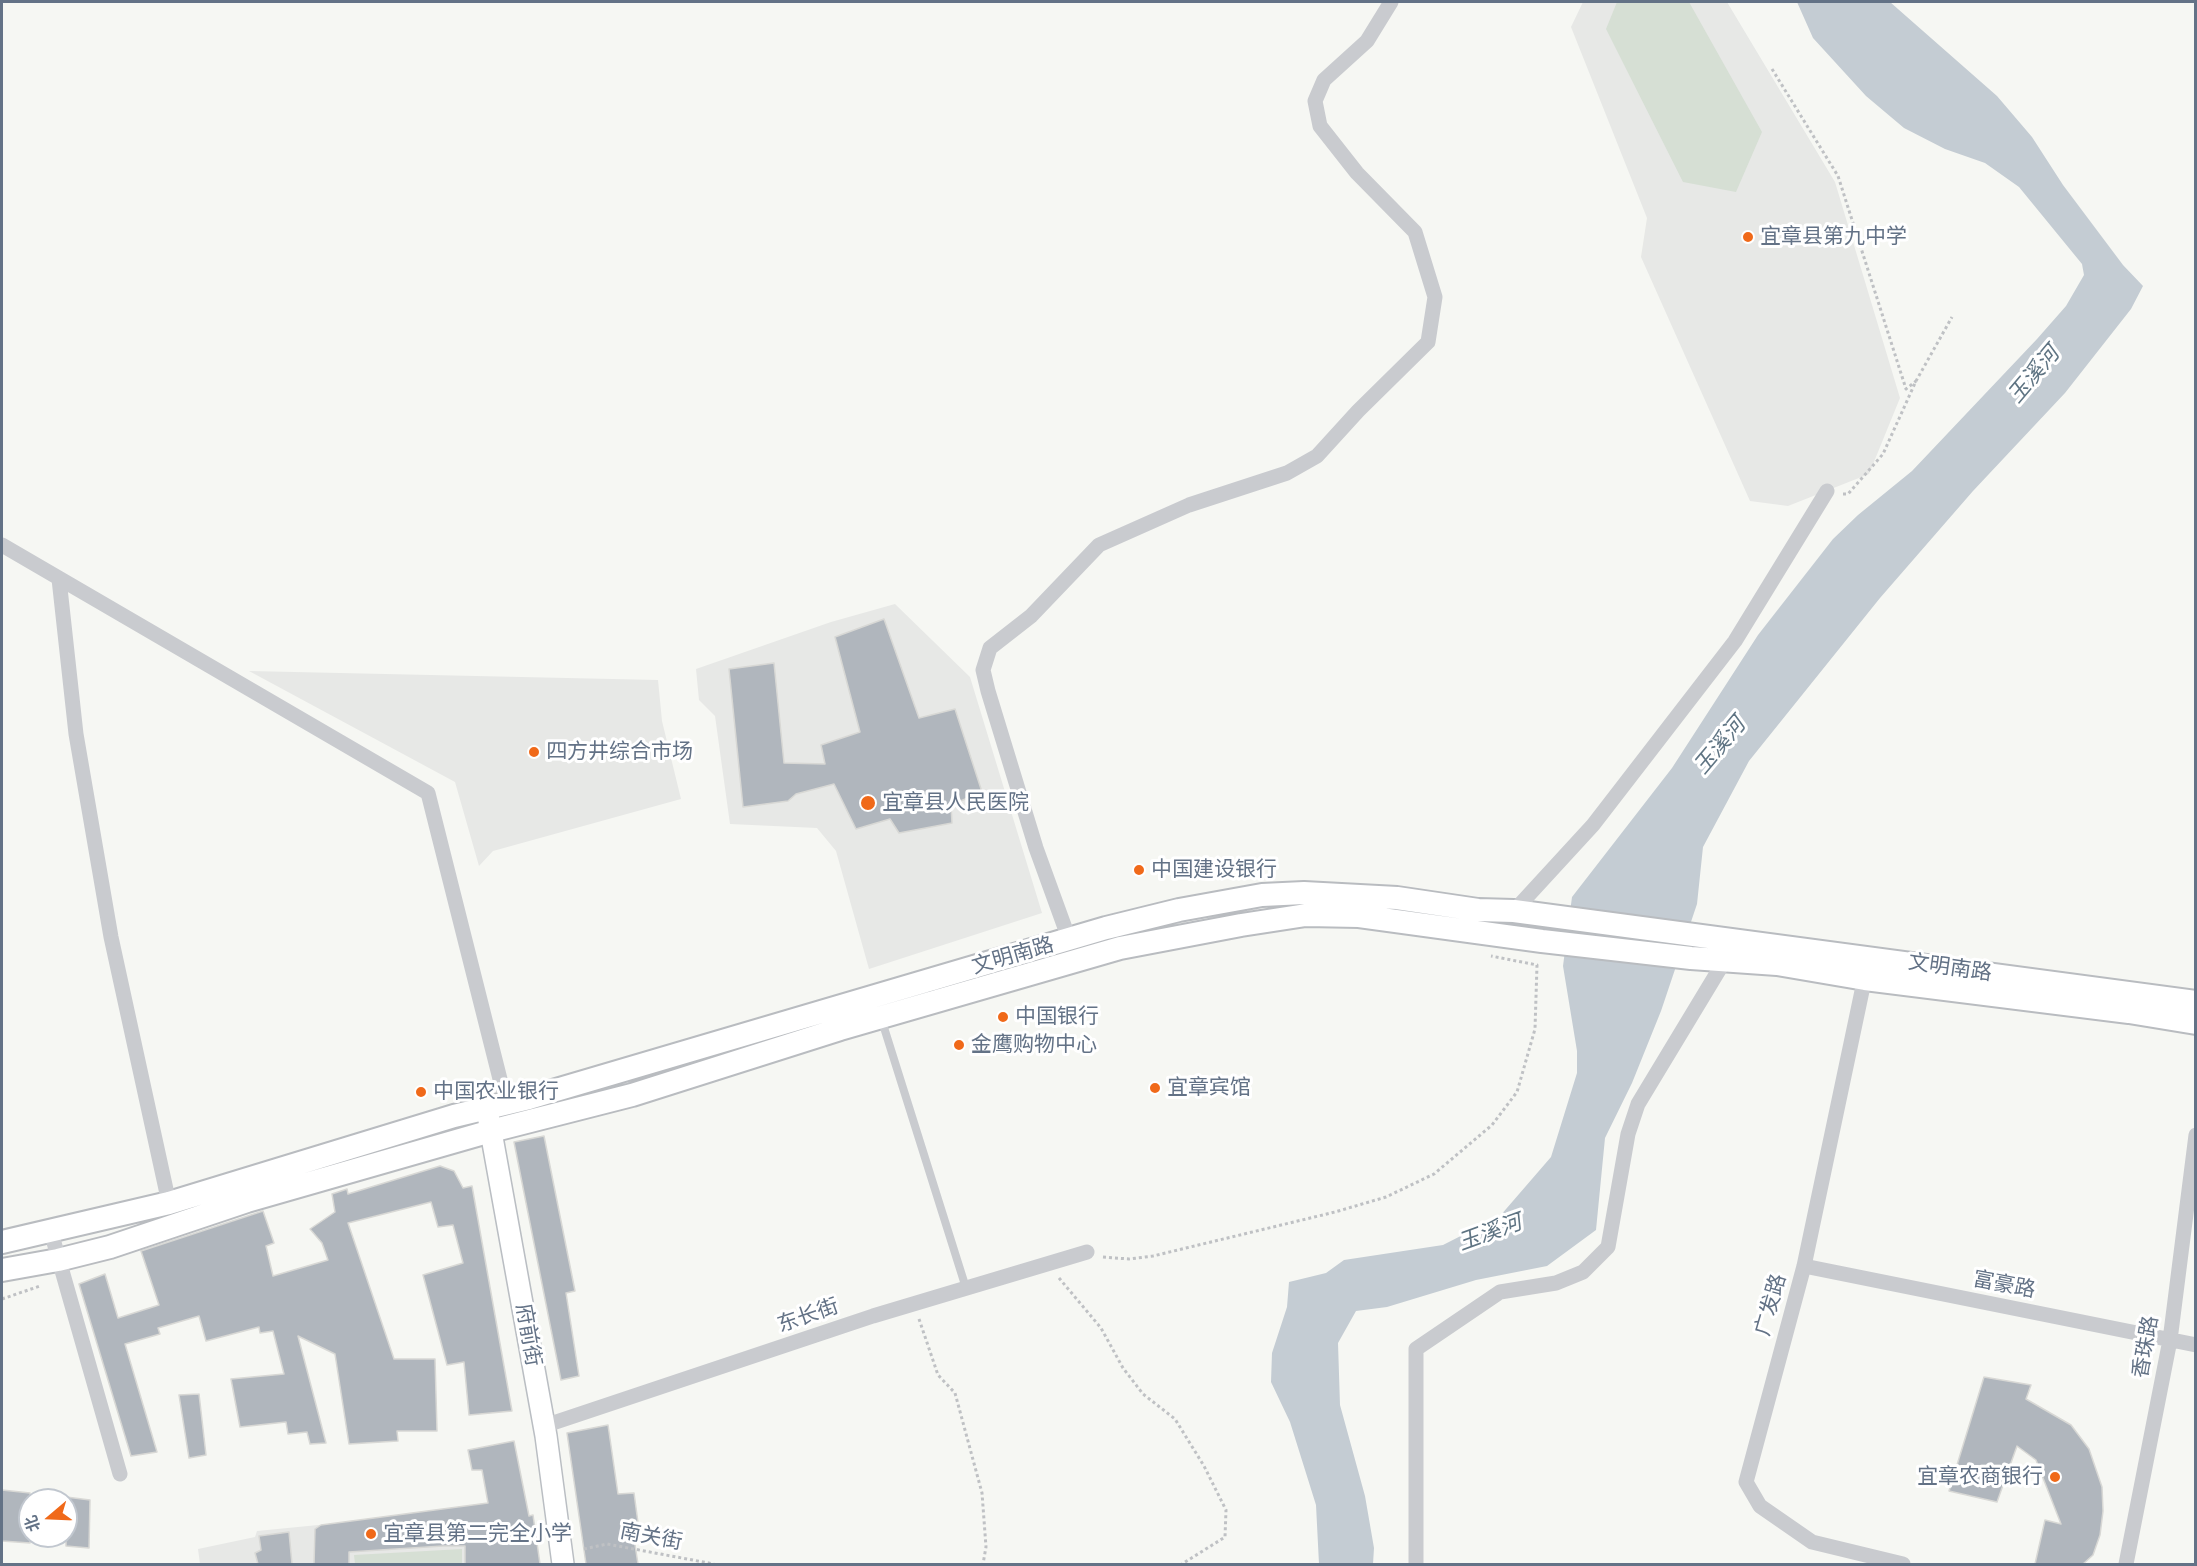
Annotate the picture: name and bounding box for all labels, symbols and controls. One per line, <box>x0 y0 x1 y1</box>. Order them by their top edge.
place label: 宜章县第九中学 <box>1760 224 1907 250</box>
marker: 宜章县第九中学 <box>1741 230 1755 244</box>
water label: 玉溪河 <box>2003 341 2065 409</box>
water label: 玉溪河 <box>1689 712 1751 780</box>
place label: 四方井综合市场 <box>546 739 693 765</box>
marker: 四方井综合市场 <box>527 745 541 759</box>
place label: 宜章县人民医院 <box>882 790 1029 816</box>
marker: 宜章县人民医院 <box>859 794 877 812</box>
place label: 中国建设银行 <box>1151 857 1277 883</box>
marker: 中国建设银行 <box>1132 863 1146 877</box>
street label: 文明南路 <box>969 932 1057 980</box>
street label: 文明南路 <box>1907 950 1993 986</box>
place label: 中国银行 <box>1015 1004 1099 1030</box>
marker: 中国银行 <box>996 1010 1010 1024</box>
place label: 金鹰购物中心 <box>971 1032 1097 1058</box>
marker: 金鹰购物中心 <box>952 1038 966 1052</box>
place label: 宜章宾馆 <box>1167 1075 1251 1101</box>
place label: 中国农业银行 <box>433 1079 559 1105</box>
marker: 宜章宾馆 <box>1148 1081 1162 1095</box>
marker: 中国农业银行 <box>414 1085 428 1099</box>
water label: 玉溪河 <box>1454 1209 1526 1257</box>
street label: 富豪路 <box>1971 1267 2037 1303</box>
street label: 广发路 <box>1750 1271 1792 1339</box>
street label: 东长街 <box>774 1294 842 1338</box>
street label: 府前街 <box>510 1302 546 1368</box>
street label: 香珠路 <box>2128 1314 2164 1380</box>
place label: 宜章农商银行 <box>1917 1464 2043 1490</box>
marker: 宜章农商银行 <box>2048 1470 2062 1484</box>
north arrow <box>18 1488 78 1548</box>
text: 北 <box>21 1513 44 1534</box>
street label: 南关街 <box>618 1519 684 1555</box>
place label: 宜章县第二完全小学 <box>383 1521 572 1547</box>
marker: 宜章县第二完全小学 <box>364 1527 378 1541</box>

